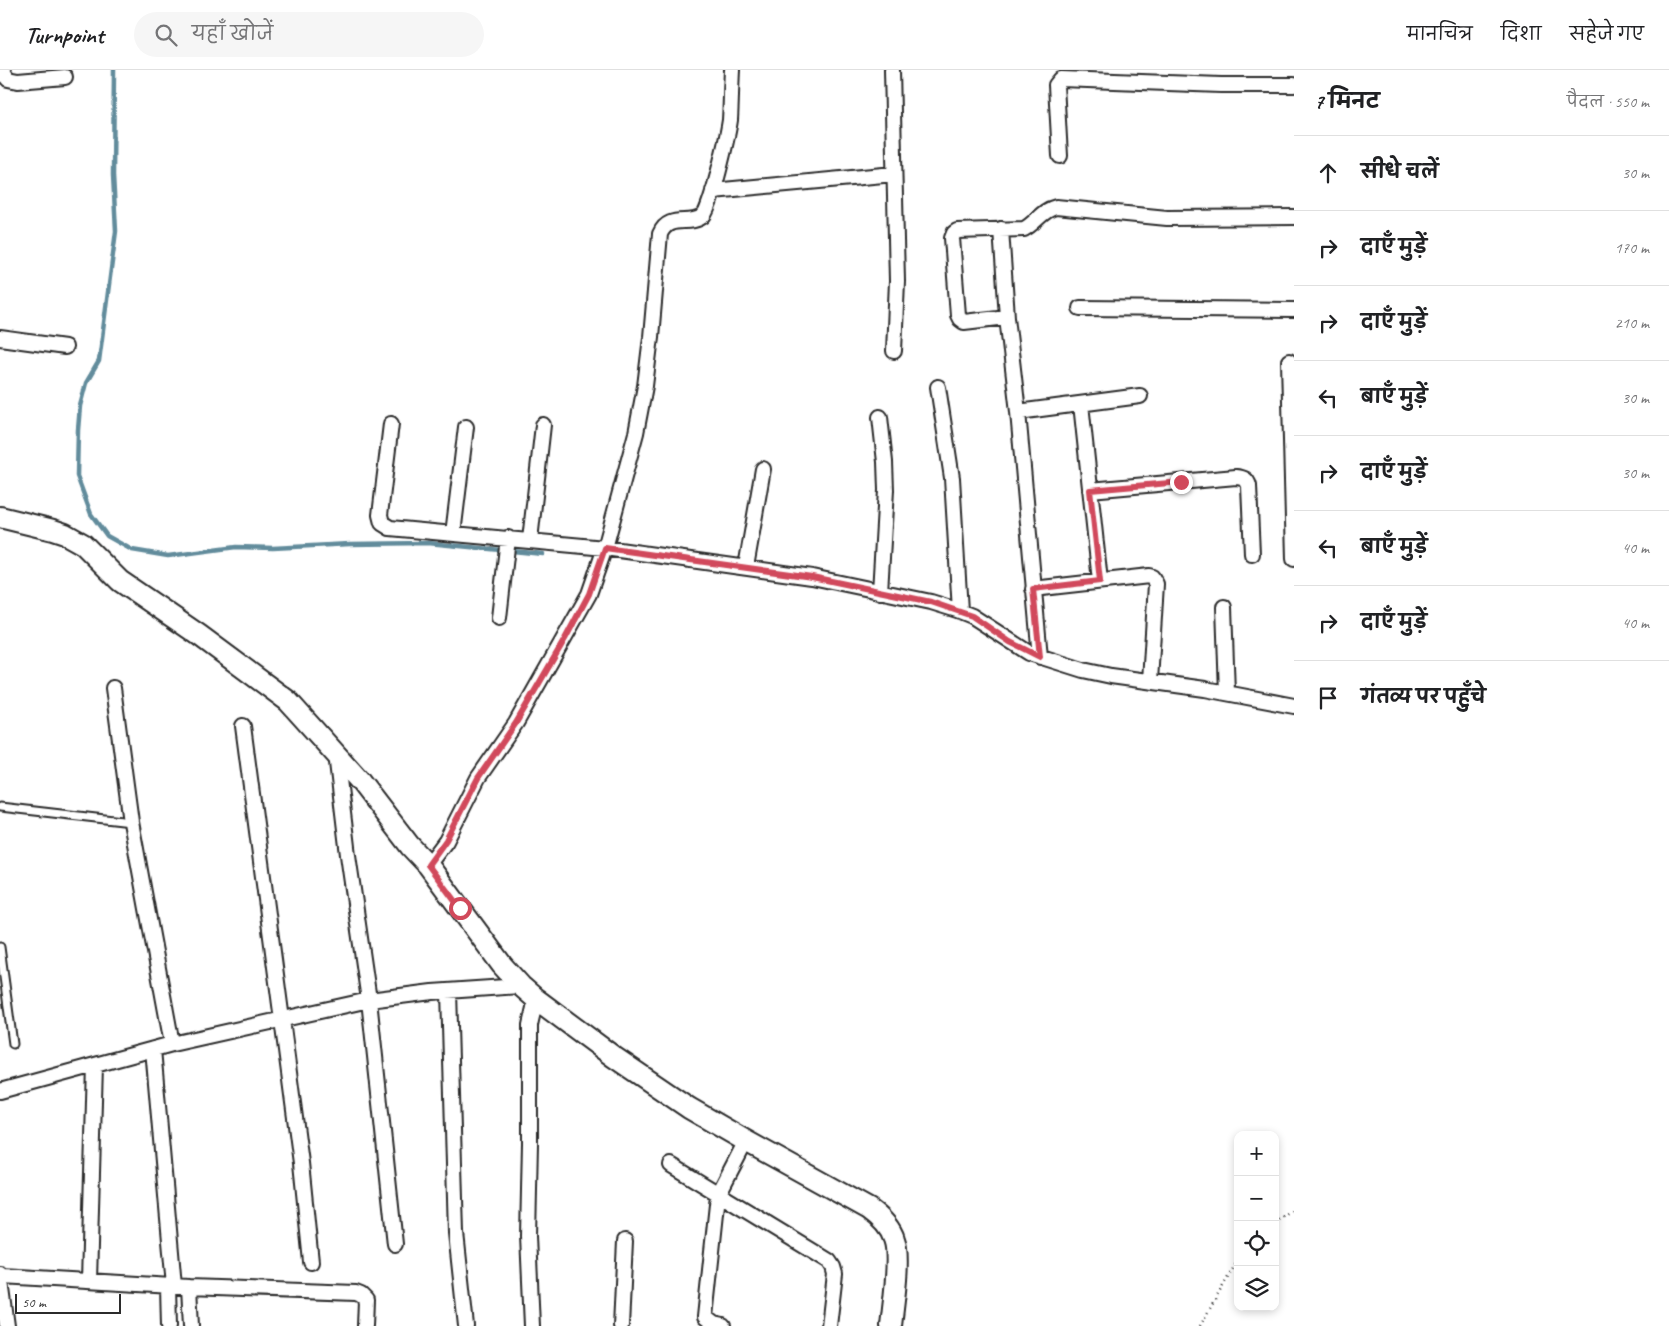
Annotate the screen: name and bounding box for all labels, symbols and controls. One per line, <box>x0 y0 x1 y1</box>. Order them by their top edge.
search box <box>134 12 484 57</box>
text: Turnpoint <box>25 20 104 50</box>
icon: search <box>152 21 180 49</box>
text: यहाँ खोजें <box>192 22 273 46</box>
text: मानचित्र <box>1407 23 1473 45</box>
text: दिशा <box>1501 23 1541 45</box>
text: सहेजे गए <box>1569 23 1644 45</box>
text: 7 मिनट <box>1314 88 1379 114</box>
text: पैदल · 550 m <box>1567 92 1649 112</box>
icon: ahead <box>1314 159 1342 187</box>
text: सीधे चलें <box>1361 160 1439 184</box>
text: 30 m <box>1622 163 1649 183</box>
icon: right <box>1314 234 1342 262</box>
text: दाएँ मुड़ें <box>1361 235 1427 259</box>
text: 170 m <box>1615 238 1649 258</box>
icon: right <box>1314 309 1342 337</box>
text: दाएँ मुड़ें <box>1361 310 1427 334</box>
text: 210 m <box>1615 313 1649 333</box>
icon: left <box>1314 384 1342 412</box>
text: बाएँ मुड़ें <box>1361 385 1427 409</box>
text: 30 m <box>1622 388 1649 408</box>
icon: right <box>1314 459 1342 487</box>
text: दाएँ मुड़ें <box>1361 460 1427 484</box>
text: 30 m <box>1622 463 1649 483</box>
route end <box>1170 471 1193 494</box>
icon: left <box>1314 534 1342 562</box>
text: बाएँ मुड़ें <box>1361 535 1427 559</box>
text: 40 m <box>1622 538 1649 558</box>
icon: right <box>1314 609 1342 637</box>
text: दाएँ मुड़ें <box>1361 610 1427 634</box>
text: 40 m <box>1622 613 1649 633</box>
icon: arrive <box>1314 684 1342 712</box>
text: गंतव्य पर पहुँचे <box>1361 685 1486 709</box>
route start <box>449 897 472 920</box>
map controls <box>1234 1131 1279 1311</box>
button: + <box>1234 1131 1279 1176</box>
button: − <box>1234 1176 1279 1221</box>
button: locate <box>1234 1221 1279 1266</box>
button: layers <box>1234 1266 1279 1311</box>
scale bar <box>15 1291 121 1314</box>
text: 50 m <box>22 1294 46 1311</box>

